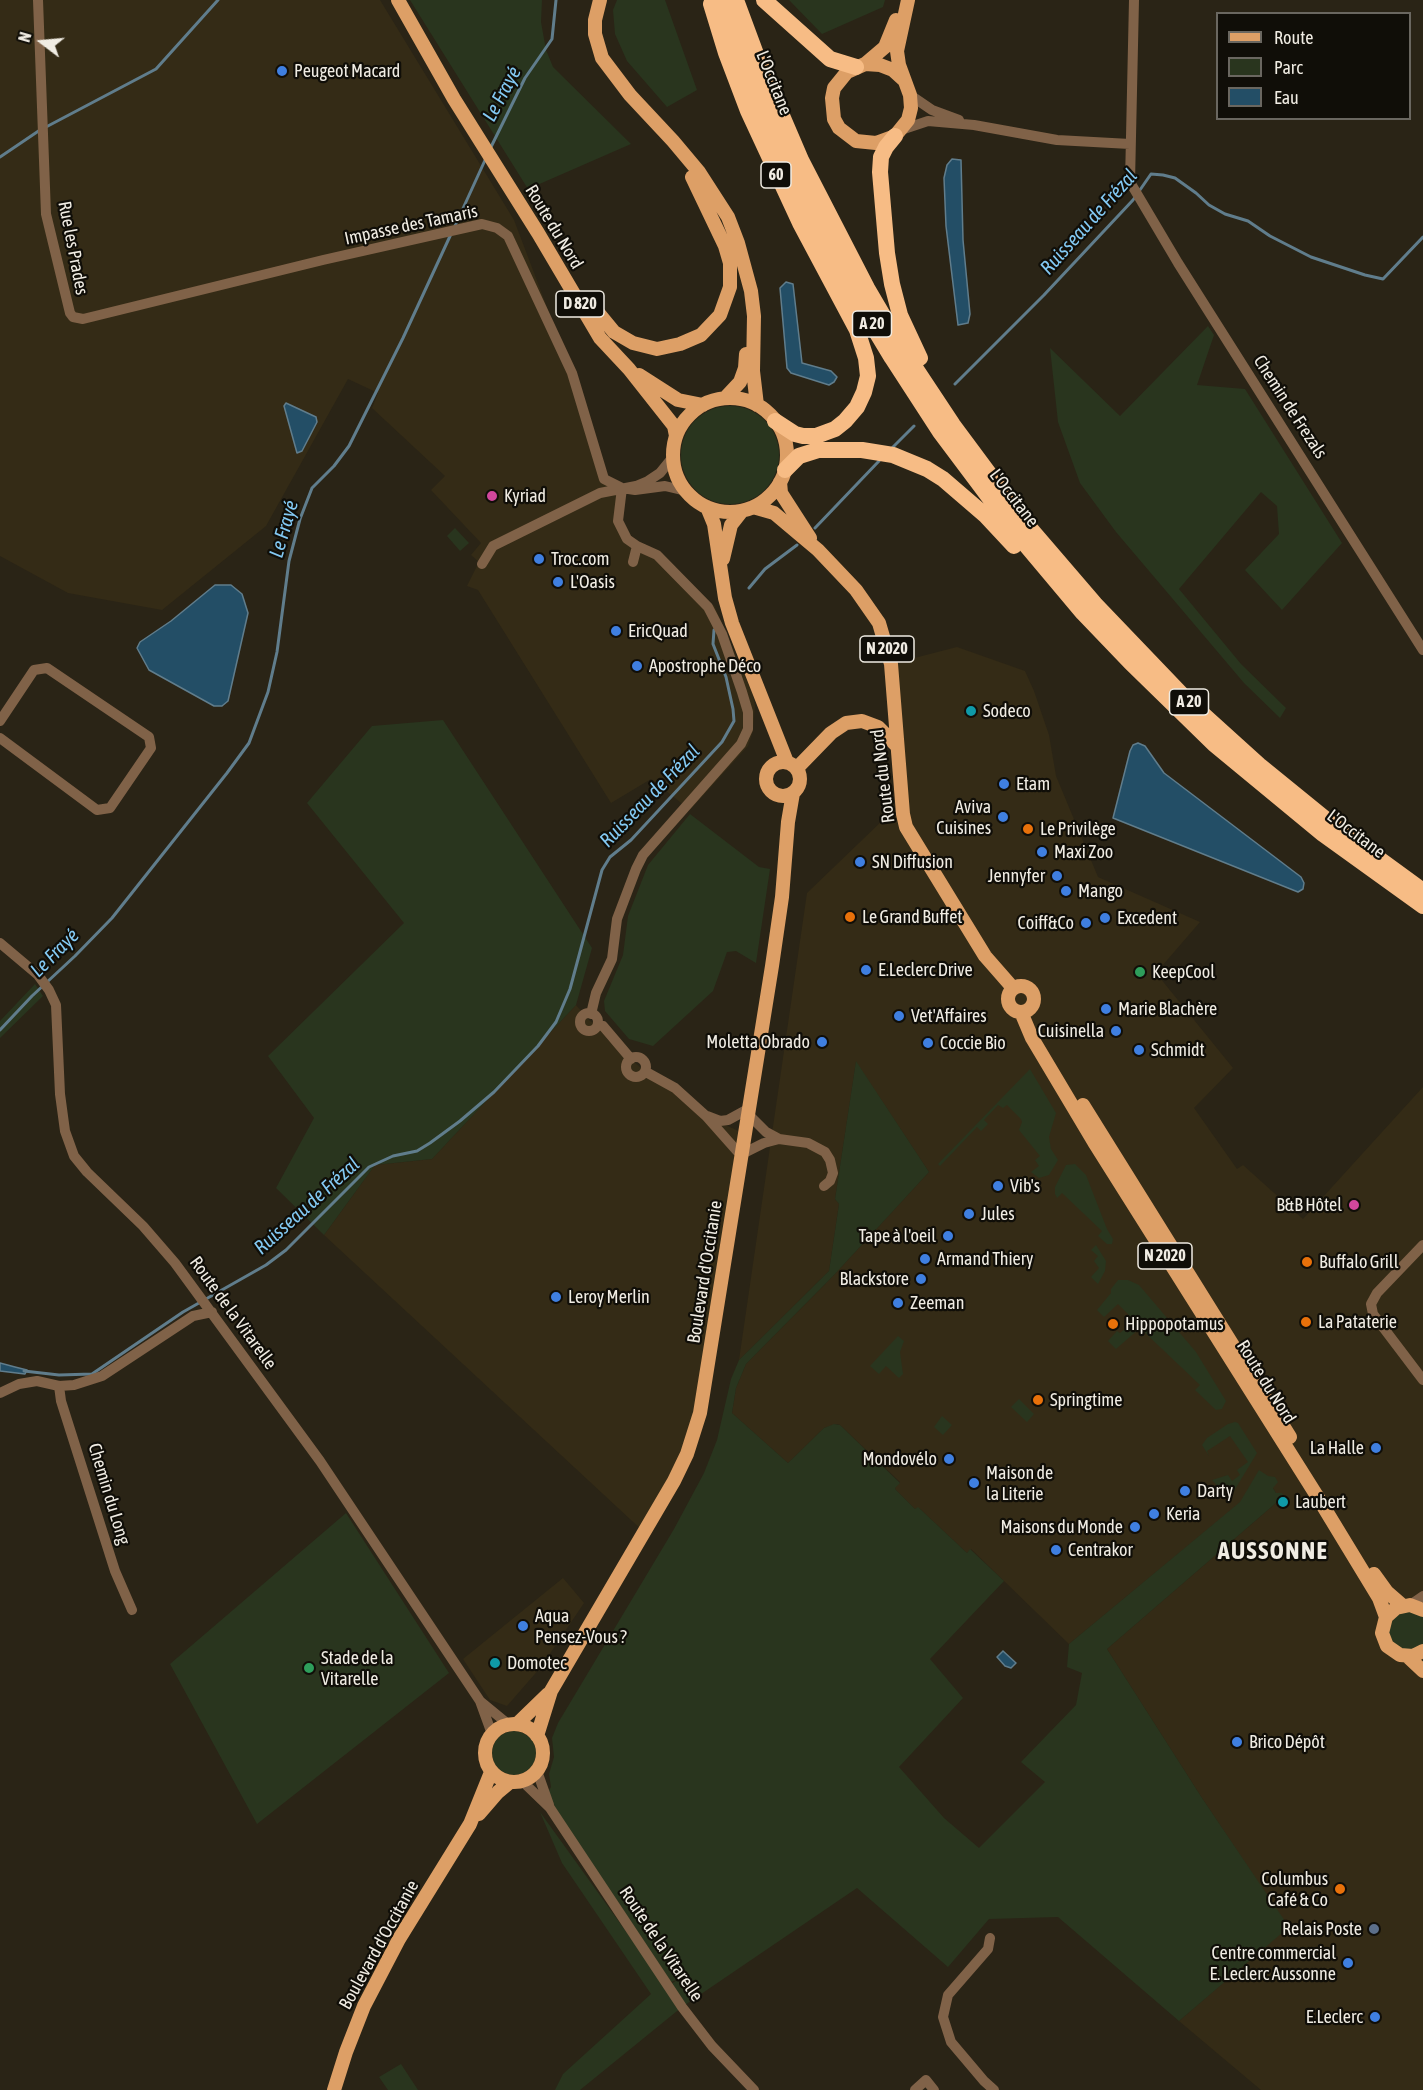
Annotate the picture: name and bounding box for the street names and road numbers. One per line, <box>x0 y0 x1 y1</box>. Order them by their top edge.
street label: L'Occitane <box>751 48 797 118</box>
road number: 60 <box>761 162 791 188</box>
street label: Route du Nord <box>520 181 588 273</box>
street label: Rue les Prades <box>53 199 93 297</box>
street label: Impasse des Tamaris <box>343 200 479 250</box>
road number: D 820 <box>556 291 604 317</box>
road number: A 20 <box>852 311 892 337</box>
street label: Chemin de Frezals <box>1249 351 1331 463</box>
street label: L'Occitane <box>985 465 1043 531</box>
road number: N 2020 <box>860 636 914 662</box>
road number: A 20 <box>1170 689 1208 715</box>
street label: Route du Nord <box>867 728 899 824</box>
street label: L'Occitane <box>1323 805 1389 863</box>
street label: Boulevard d'Occitanie <box>683 1199 727 1345</box>
road number: N 2020 <box>1138 1243 1192 1269</box>
street label: Route de la Vitarelle <box>185 1252 281 1374</box>
street label: Route du Nord <box>1232 1336 1300 1428</box>
street label: Chemin du Long <box>83 1441 135 1547</box>
street label: Boulevard d'Occitanie <box>335 1877 423 2013</box>
street label: Route de la Vitarelle <box>615 1882 707 2006</box>

